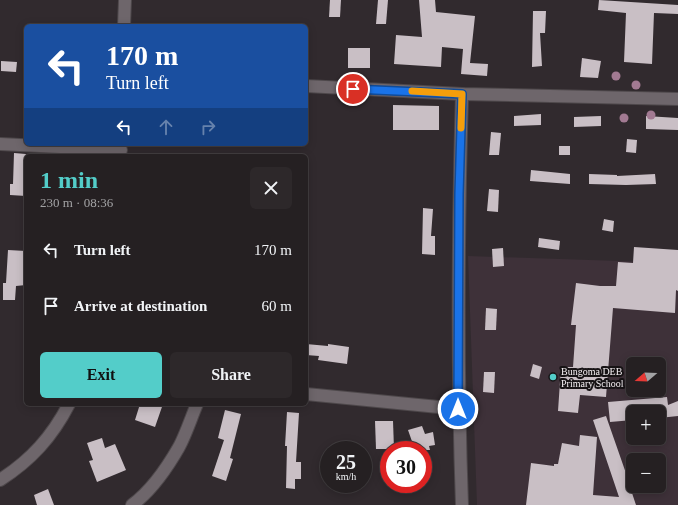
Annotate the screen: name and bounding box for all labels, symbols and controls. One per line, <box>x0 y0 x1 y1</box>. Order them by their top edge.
icon: left <box>40 40 92 92</box>
text: 170 m <box>106 40 178 71</box>
pin <box>336 72 370 106</box>
text: Turn left <box>106 73 169 93</box>
icon: arrive <box>342 78 364 100</box>
icon: left <box>113 116 135 138</box>
icon: ahead <box>155 116 177 138</box>
icon: right <box>197 116 219 138</box>
text: 1 min <box>40 167 98 193</box>
button: close <box>250 167 292 209</box>
text: 230 m · 08:36 <box>40 195 113 210</box>
icon: left <box>40 239 62 261</box>
text: Turn left <box>74 242 131 258</box>
text: 170 m <box>254 242 292 258</box>
icon: arrive <box>40 295 62 317</box>
text: Arrive at destination <box>74 298 207 314</box>
text: 60 m <box>262 298 292 314</box>
button: Exit <box>40 352 162 398</box>
button: Share <box>170 352 292 398</box>
north arrow <box>626 357 666 397</box>
map controls <box>626 357 666 493</box>
place label: Bungoma DEB Primary School <box>561 366 624 389</box>
marker: Bungoma DEB Primary School <box>548 372 558 382</box>
position arrow <box>437 388 479 430</box>
button: + <box>626 405 666 445</box>
speed limit sign: 30 <box>380 441 432 493</box>
text: 25 <box>336 451 356 473</box>
button: − <box>626 453 666 493</box>
text: km/h <box>336 471 356 482</box>

